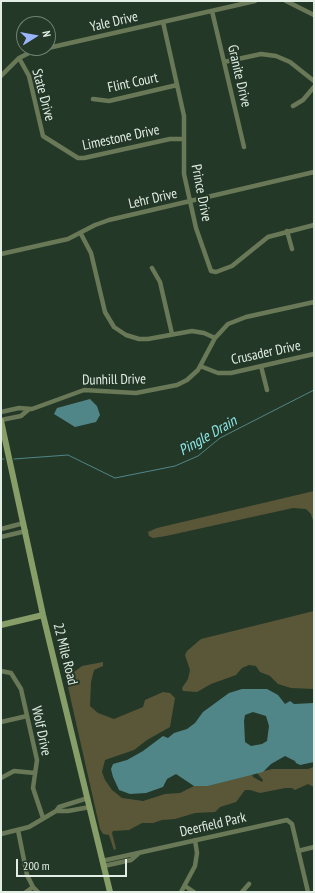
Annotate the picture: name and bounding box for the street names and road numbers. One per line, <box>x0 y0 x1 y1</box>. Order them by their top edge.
street label: Yale Drive <box>88 8 140 36</box>
street label: Granite Drive <box>224 43 254 109</box>
street label: State Drive <box>28 67 58 123</box>
street label: Flint Court <box>106 69 160 97</box>
street label: Limestone Drive <box>81 122 161 154</box>
street label: Prince Drive <box>187 163 215 223</box>
street label: Lehr Drive <box>127 185 179 213</box>
street label: Crusader Drive <box>230 337 302 369</box>
street label: Dunhill Drive <box>82 371 146 389</box>
street label: 22 Mile Road <box>49 621 81 687</box>
street label: Wolf Drive <box>28 705 54 757</box>
street label: Deerfield Park <box>178 809 248 841</box>

